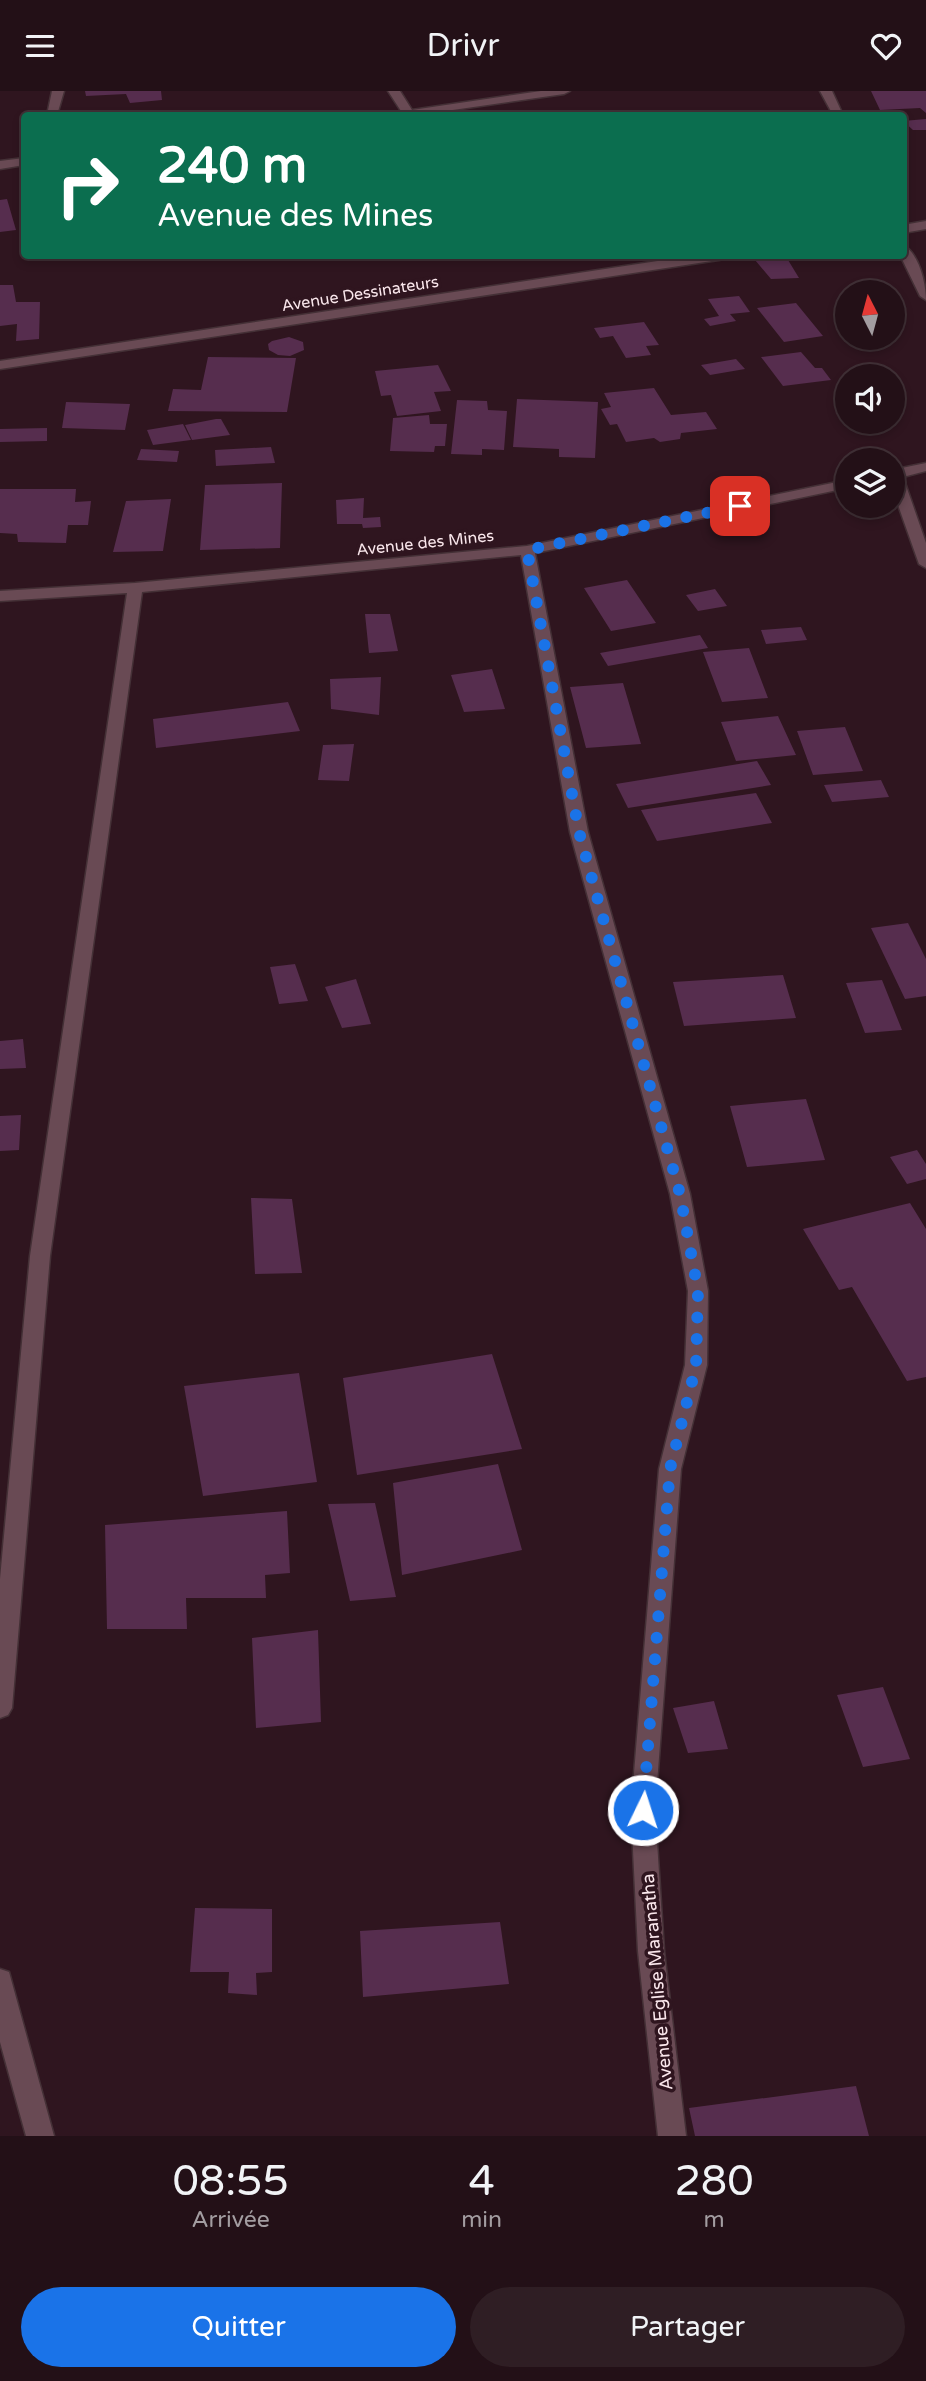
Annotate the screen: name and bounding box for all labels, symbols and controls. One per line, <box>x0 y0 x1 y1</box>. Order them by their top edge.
icon: menu <box>21 27 59 65</box>
text: Drivr <box>426 27 500 65</box>
icon: heart <box>867 27 905 65</box>
text: 240 m <box>157 137 307 196</box>
icon: right <box>42 140 133 231</box>
text: Avenue des Mines <box>157 197 433 235</box>
street label: Avenue Dessinateurs <box>280 272 440 316</box>
north arrow <box>835 280 905 350</box>
map controls <box>835 280 905 518</box>
button: sound <box>835 364 905 434</box>
button: layers <box>835 448 905 518</box>
pin <box>710 476 770 536</box>
icon: arrive <box>721 487 759 525</box>
street label: Avenue des Mines <box>355 526 495 560</box>
position arrow <box>606 1773 680 1847</box>
street label: Avenue Eglise Maranatha <box>637 1873 677 2091</box>
text: 08:55 <box>172 2156 289 2207</box>
text: 4 <box>468 2156 495 2207</box>
text: 280 <box>674 2156 754 2207</box>
text: Arrivée <box>191 2206 270 2234</box>
text: min <box>461 2206 502 2234</box>
text: m <box>703 2206 725 2234</box>
button: Quitter <box>21 2287 456 2367</box>
button: Partager <box>470 2287 905 2367</box>

